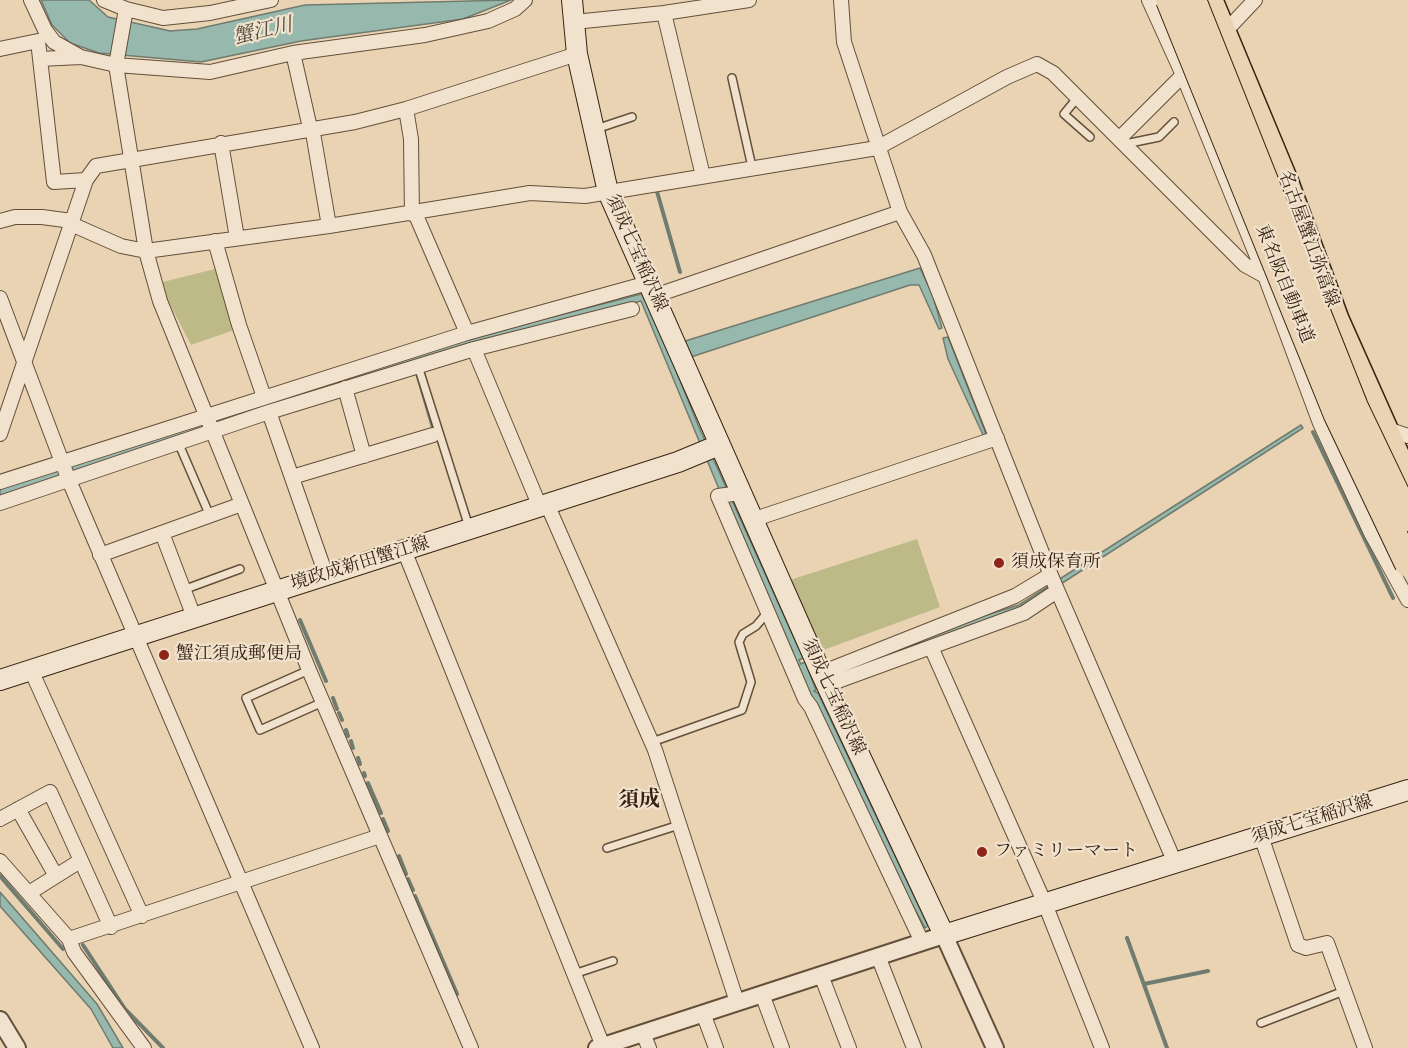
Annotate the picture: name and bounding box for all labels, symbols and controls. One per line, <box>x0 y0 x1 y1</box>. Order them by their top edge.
water label: 蟹江川 <box>231 14 295 50</box>
street label: 名古屋蟹江弥富線 <box>1273 168 1343 310</box>
street label: 須成七宝稲沢線 <box>601 191 671 315</box>
street label: 東名阪自動車道 <box>1250 222 1318 346</box>
street label: 境政成新田蟹江線 <box>288 533 432 595</box>
place label: 須成保育所 <box>1011 552 1101 574</box>
marker: 須成保育所 <box>992 556 1006 570</box>
street label: 須成七宝稲沢線 <box>797 635 869 759</box>
place label: 蟹江須成郵便局 <box>176 644 302 666</box>
marker: 蟹江須成郵便局 <box>157 648 171 662</box>
district label: 須成 <box>618 788 660 814</box>
street label: 須成七宝稲沢線 <box>1249 791 1375 849</box>
place label: ファミリーマート <box>994 841 1138 863</box>
marker: ファミリーマート <box>975 845 989 859</box>

